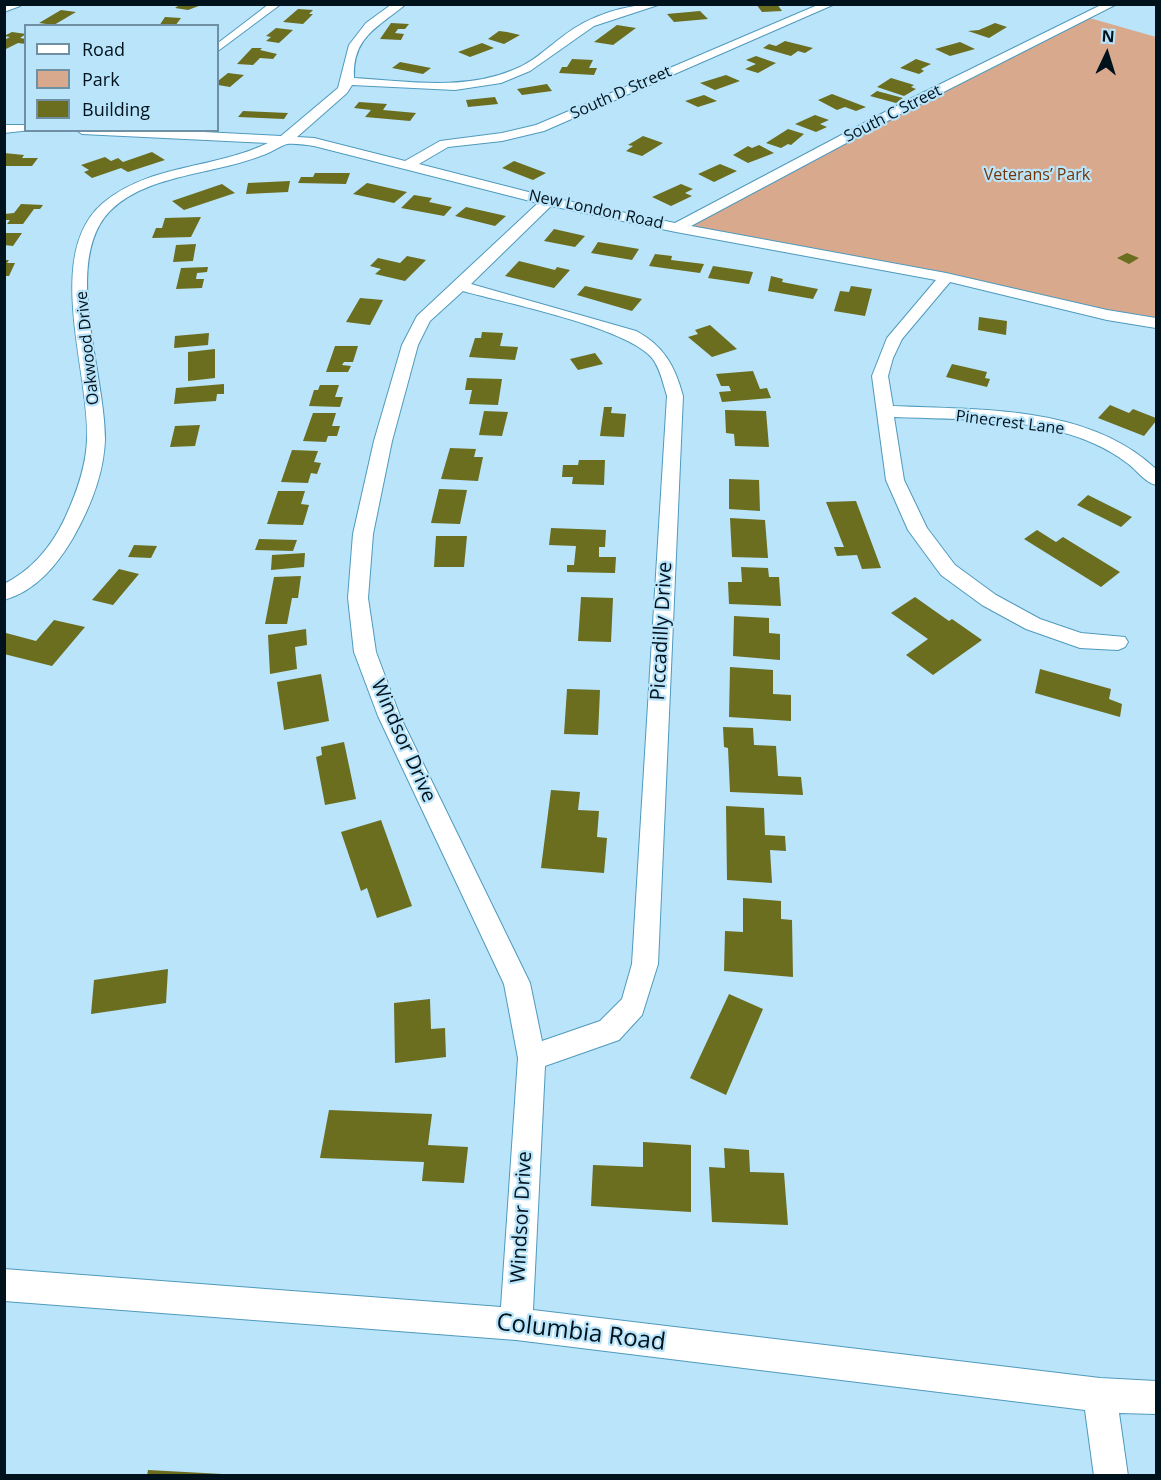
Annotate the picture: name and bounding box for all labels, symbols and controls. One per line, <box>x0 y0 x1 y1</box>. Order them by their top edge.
legend <box>24 24 219 132</box>
north arrow <box>1077 24 1137 84</box>
text: N <box>1101 25 1116 47</box>
text: Road <box>82 37 125 61</box>
street label: South D Street <box>568 62 674 124</box>
text: Park <box>82 67 120 91</box>
street label: South C Street <box>841 81 945 147</box>
text: Building <box>82 97 150 121</box>
park label: Veterans’ Park <box>984 165 1090 185</box>
street label: New London Road <box>527 186 665 234</box>
street label: Oakwood Drive <box>72 290 104 406</box>
street label: Pinecrest Lane <box>955 407 1065 439</box>
street label: Piccadilly Drive <box>646 561 678 701</box>
street label: Windsor Drive <box>365 676 441 806</box>
street label: Windsor Drive <box>507 1151 537 1283</box>
street label: Columbia Road <box>495 1308 667 1358</box>

